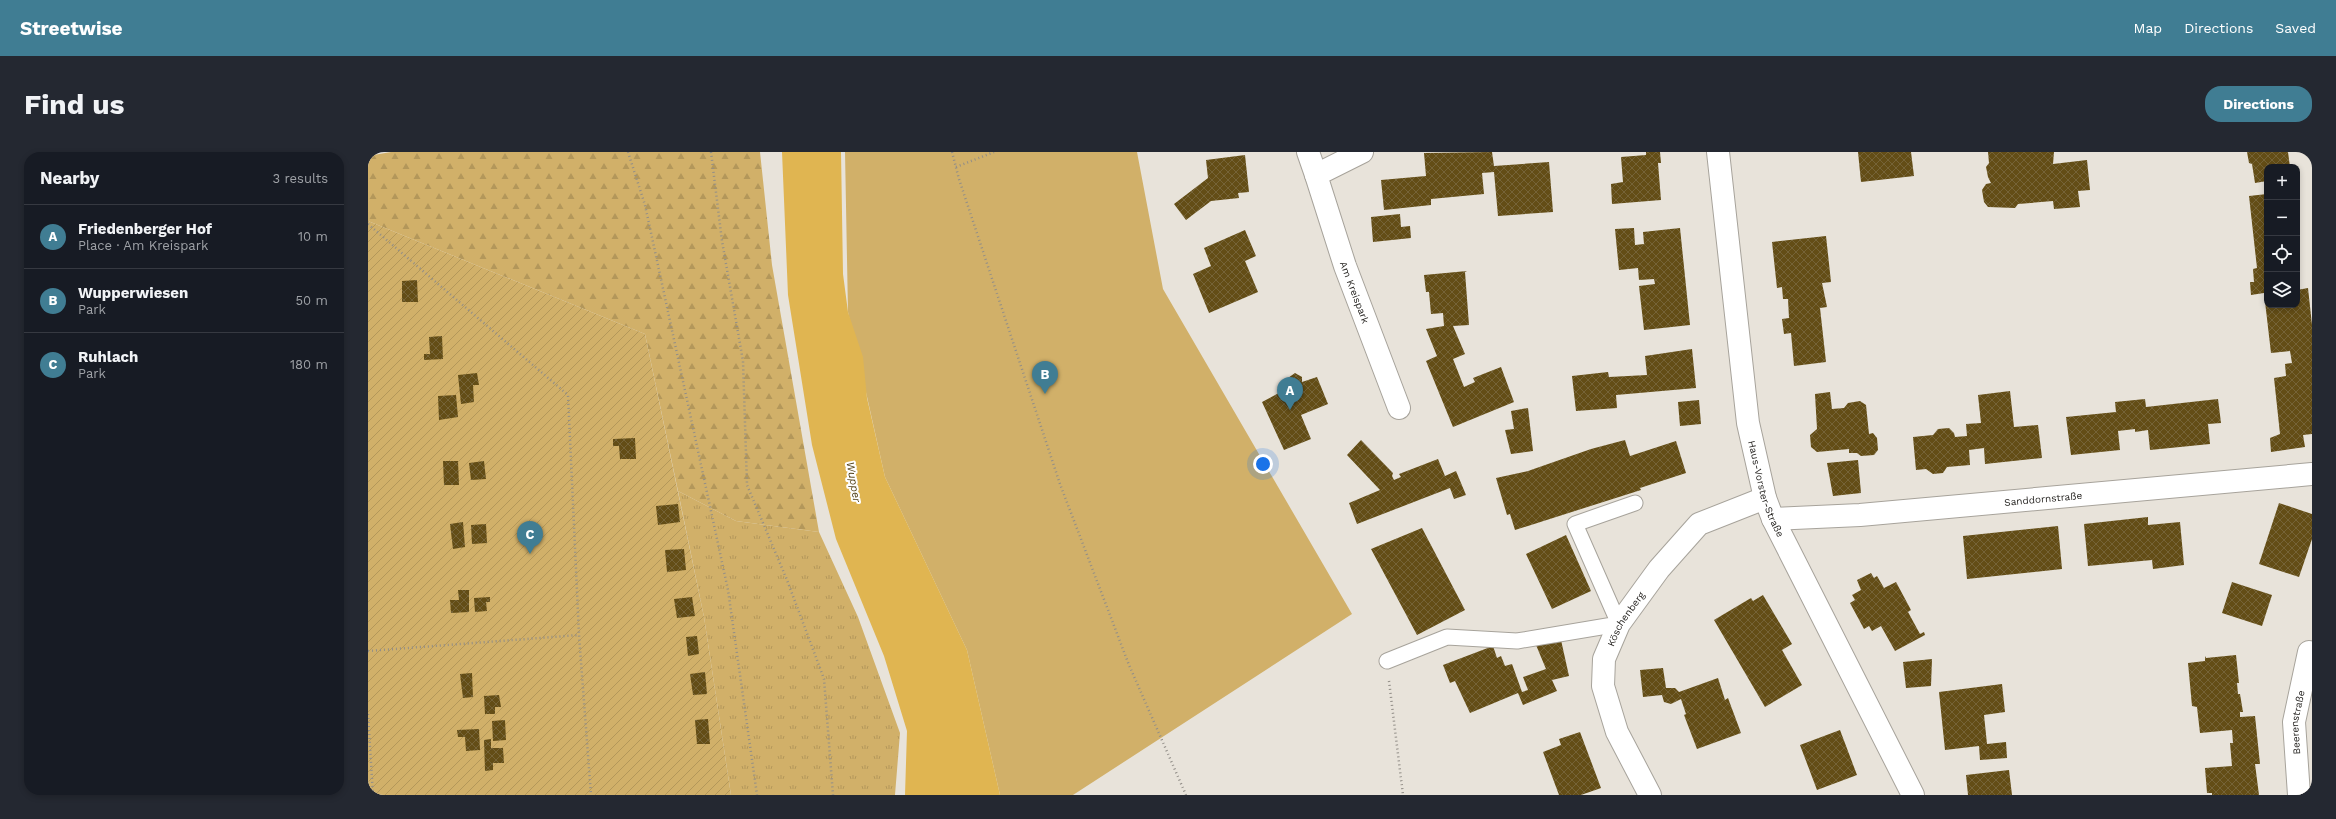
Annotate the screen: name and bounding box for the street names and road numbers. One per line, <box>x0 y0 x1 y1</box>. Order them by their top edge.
street label: Am Kreispark <box>1338 260 1371 325</box>
street label: Haus-Vorster-Straße <box>1746 440 1786 539</box>
street label: Sanddornstraße <box>2004 490 2083 508</box>
street label: Köschenberg <box>1605 589 1647 648</box>
street label: Beerenstraße <box>2289 689 2307 755</box>

